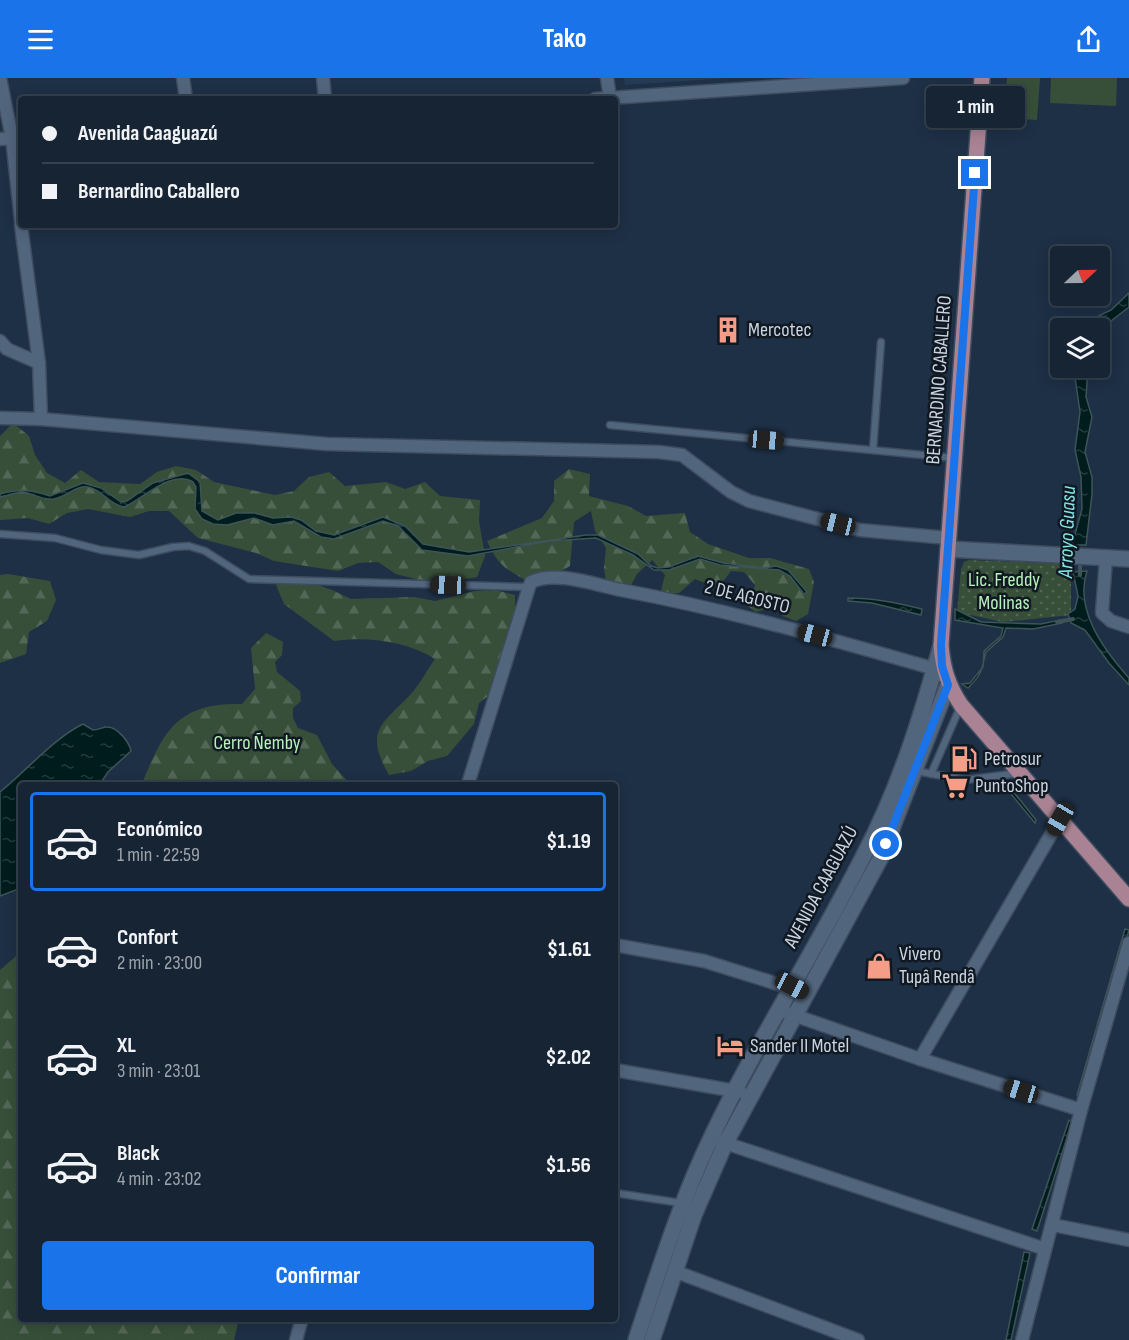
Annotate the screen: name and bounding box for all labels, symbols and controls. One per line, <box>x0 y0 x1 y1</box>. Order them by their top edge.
icon: menu <box>24 23 57 56</box>
text: Tako <box>543 23 586 55</box>
icon: share <box>1072 23 1105 56</box>
callout: 1 min <box>926 86 1024 128</box>
text: 1 min <box>957 95 994 119</box>
text: Avenida Caaguazú <box>78 120 218 147</box>
route end <box>961 159 988 186</box>
text: Bernardino Caballero <box>78 178 240 205</box>
north arrow <box>1050 246 1110 306</box>
map controls <box>1050 246 1110 378</box>
street label: BERNARDINO CABALLERO <box>921 295 957 465</box>
building icon: Mercotec <box>713 315 743 345</box>
place label: Mercotec <box>748 318 812 342</box>
button: layers <box>1050 318 1110 378</box>
car <box>747 429 785 451</box>
water label: Arroyo Guasu <box>1053 485 1081 579</box>
car <box>818 511 858 537</box>
park label: Lic. Freddy Molinas <box>968 568 1040 615</box>
car <box>430 575 466 595</box>
street label: 2 DE AGOSTO <box>702 575 792 619</box>
car <box>795 622 835 648</box>
park label: Cerro Ñemby <box>213 731 301 755</box>
fuel station icon: Petrosur <box>949 744 979 774</box>
place label: Petrosur <box>984 747 1042 771</box>
supermarket icon: PuntoShop <box>940 771 970 801</box>
place label: PuntoShop <box>975 774 1048 798</box>
car <box>1043 799 1077 839</box>
icon: car <box>45 815 99 869</box>
text: Económico <box>117 816 203 843</box>
street label: AVENIDA CAAGUAZÚ <box>778 822 863 953</box>
text: $1.19 <box>546 828 591 855</box>
route start <box>872 830 899 857</box>
text: 1 min · 22:59 <box>117 843 200 867</box>
icon: car <box>45 923 99 977</box>
text: Confort <box>117 924 178 951</box>
text: $1.61 <box>547 936 591 963</box>
place label: Vivero Tupâ Rendâ <box>899 942 975 989</box>
text: 2 min · 23:00 <box>117 951 202 975</box>
shop icon: Vivero Tupâ Rendâ <box>864 951 894 981</box>
car <box>772 970 812 1002</box>
icon: car <box>45 1031 99 1085</box>
hotel icon: Sander II Motel <box>715 1031 745 1061</box>
text: XL <box>117 1032 136 1059</box>
place label: Sander II Motel <box>750 1034 849 1058</box>
text: $2.02 <box>545 1044 591 1071</box>
text: 3 min · 23:01 <box>117 1059 200 1083</box>
car <box>1001 1077 1041 1105</box>
icon: car <box>45 1139 99 1193</box>
text: Black <box>117 1140 159 1167</box>
text: $1.56 <box>546 1152 591 1179</box>
text: 4 min · 23:02 <box>117 1167 202 1191</box>
button: Confirmar <box>42 1241 594 1310</box>

